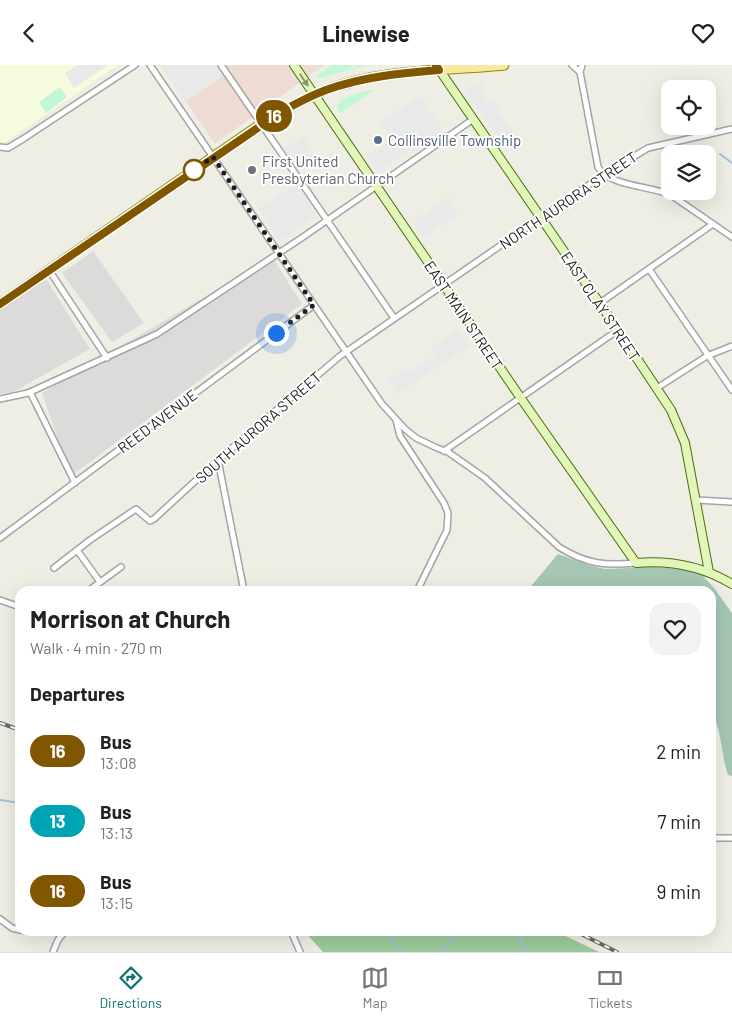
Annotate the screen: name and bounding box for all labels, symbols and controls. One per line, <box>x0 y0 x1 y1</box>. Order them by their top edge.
icon: back <box>15 19 43 47</box>
icon: heart <box>689 19 717 47</box>
text: Linewise <box>322 20 410 46</box>
one-way arrow <box>299 73 309 87</box>
map controls <box>661 80 716 200</box>
button: locate <box>661 80 716 135</box>
line badge: 16 <box>252 100 296 132</box>
text: 16 <box>266 105 282 127</box>
place label: Collinsville Township <box>388 131 521 149</box>
marker: Collinsville Township <box>372 134 384 146</box>
button: layers <box>661 145 716 200</box>
street label: NORTH AURORA STREET <box>496 147 640 253</box>
place label: First United Presbyterian Church <box>262 152 394 187</box>
unlabelled marker <box>183 159 205 181</box>
marker: First United Presbyterian Church <box>246 164 258 176</box>
street label: EAST CLAY STREET <box>558 248 644 364</box>
street label: EAST MAIN STREET <box>421 257 507 373</box>
your location <box>264 321 289 346</box>
street label: SOUTH AURORA STREET <box>191 367 325 487</box>
street label: REED AVENUE <box>114 385 200 457</box>
button: heart <box>649 603 701 655</box>
text: Morrison at Church <box>30 604 230 633</box>
text: Walk · 4 min · 270 m <box>30 638 162 657</box>
text: Departures <box>30 682 125 705</box>
text: Bus <box>100 730 132 753</box>
text: 16 <box>49 740 66 762</box>
text: 2 min <box>656 740 701 763</box>
text: 13:08 <box>100 753 137 772</box>
text: Bus <box>100 800 132 823</box>
text: 13 <box>49 810 66 832</box>
text: 7 min <box>657 810 701 833</box>
text: 13:13 <box>100 823 133 842</box>
text: Bus <box>100 870 132 893</box>
text: 16 <box>49 880 66 902</box>
text: 9 min <box>657 880 701 903</box>
text: 13:15 <box>100 893 133 912</box>
tab: Directions <box>99 964 162 1011</box>
tab: Map <box>361 964 389 1011</box>
tab: Tickets <box>588 964 633 1011</box>

